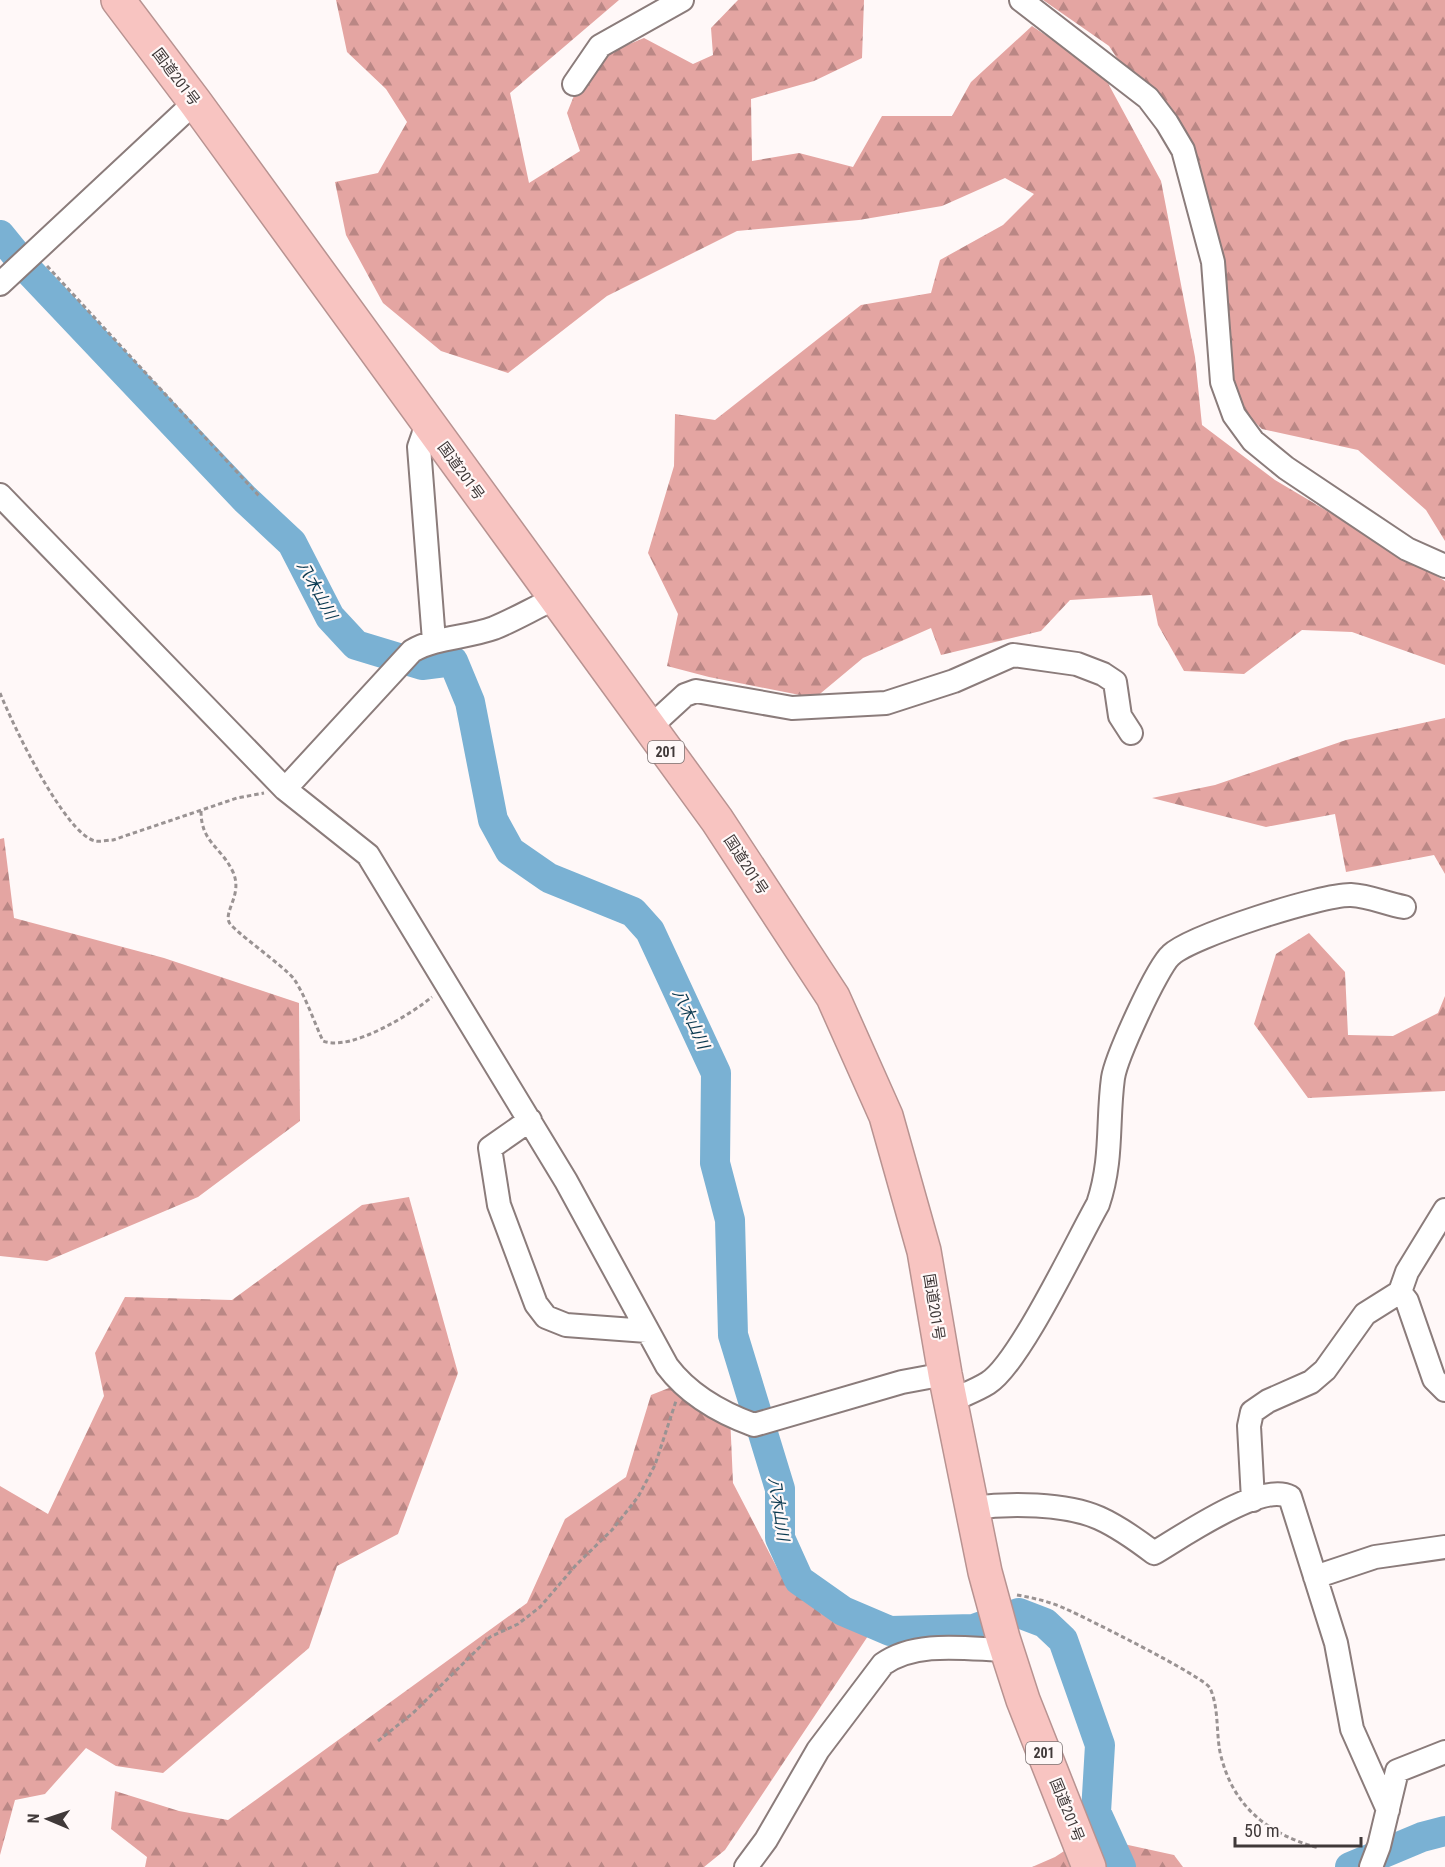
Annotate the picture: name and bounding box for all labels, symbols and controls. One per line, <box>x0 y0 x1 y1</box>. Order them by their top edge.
street label: 国道201号 <box>149 45 203 109</box>
street label: 国道201号 <box>434 439 488 503</box>
water label: 八木山川 <box>293 557 342 624</box>
road number: 201 <box>648 741 684 763</box>
street label: 国道201号 <box>720 832 772 898</box>
water label: 八木山川 <box>669 986 714 1054</box>
street label: 国道201号 <box>920 1272 948 1342</box>
water label: 八木山川 <box>765 1476 793 1544</box>
road number: 201 <box>1026 1742 1062 1764</box>
street label: 国道201号 <box>1046 1775 1088 1845</box>
north arrow <box>18 1789 78 1849</box>
scale bar <box>1235 1810 1361 1848</box>
text: N <box>24 1813 43 1824</box>
text: 50 m <box>1244 1820 1279 1841</box>

